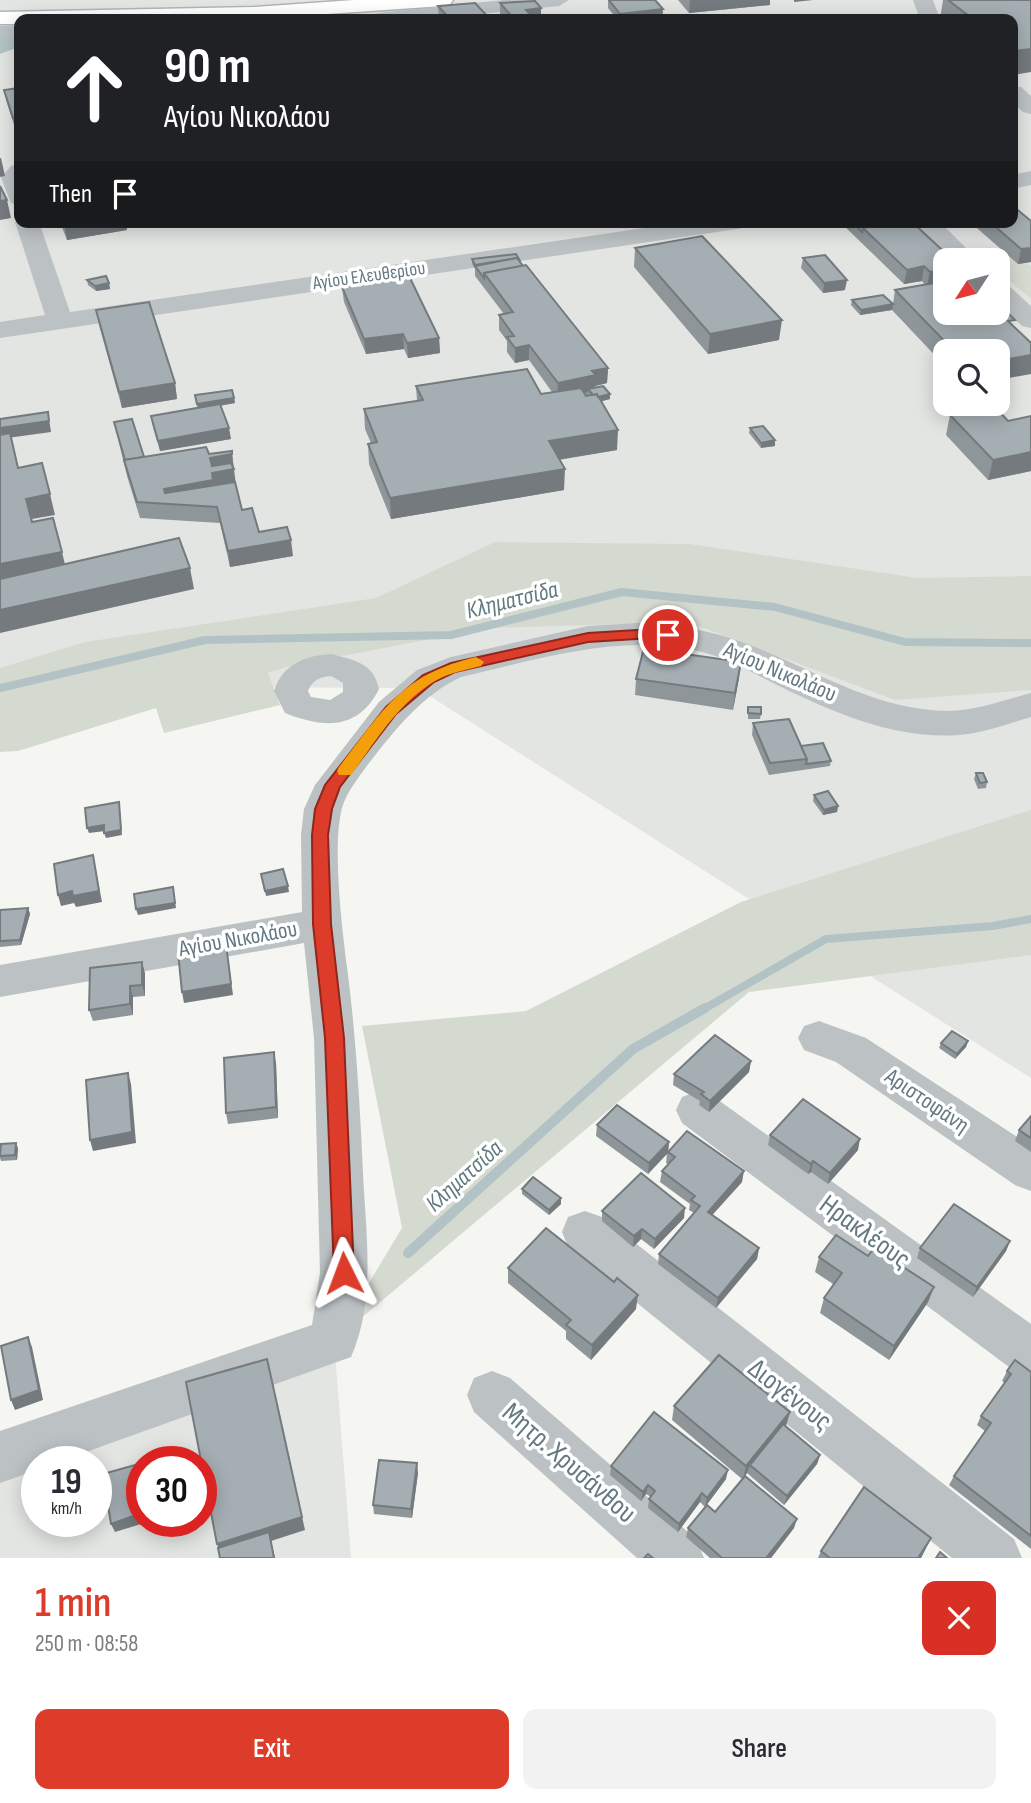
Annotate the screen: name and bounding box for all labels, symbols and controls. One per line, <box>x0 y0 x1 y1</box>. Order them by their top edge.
text: 90 m <box>164 38 251 97</box>
icon: ahead <box>49 42 140 133</box>
text: Αγίου Νικολάου <box>164 98 331 137</box>
icon: arrive <box>106 175 144 213</box>
text: Then <box>49 179 92 210</box>
north arrow <box>933 248 1010 326</box>
map controls <box>933 248 1010 416</box>
street label: Αγίου Ελευθερίου <box>310 257 427 295</box>
button: search <box>933 339 1010 416</box>
water label: Κληματσίδα <box>463 575 561 625</box>
pin <box>638 605 698 665</box>
icon: arrive <box>649 616 687 654</box>
street label: Αγίου Νικολάου <box>719 635 841 708</box>
street label: Αγίου Νικολάου <box>176 915 299 963</box>
street label: Αριστοφάνη <box>879 1062 974 1139</box>
water label: Κληματσίδα <box>420 1134 508 1218</box>
street label: Ηρακλέους <box>813 1188 917 1276</box>
position arrow <box>307 1236 381 1310</box>
street label: Διογένους <box>742 1352 838 1438</box>
street label: Μητρ. Χρυσάνθου <box>495 1396 643 1530</box>
speed limit sign: 30 <box>126 1446 217 1537</box>
text: 19 <box>51 1461 82 1504</box>
text: km/h <box>51 1498 82 1519</box>
text: 1 min <box>35 1578 111 1629</box>
button: close <box>922 1581 996 1655</box>
text: 250 m · 08:58 <box>35 1630 138 1658</box>
button: Exit <box>35 1709 509 1789</box>
button: Share <box>523 1709 996 1789</box>

